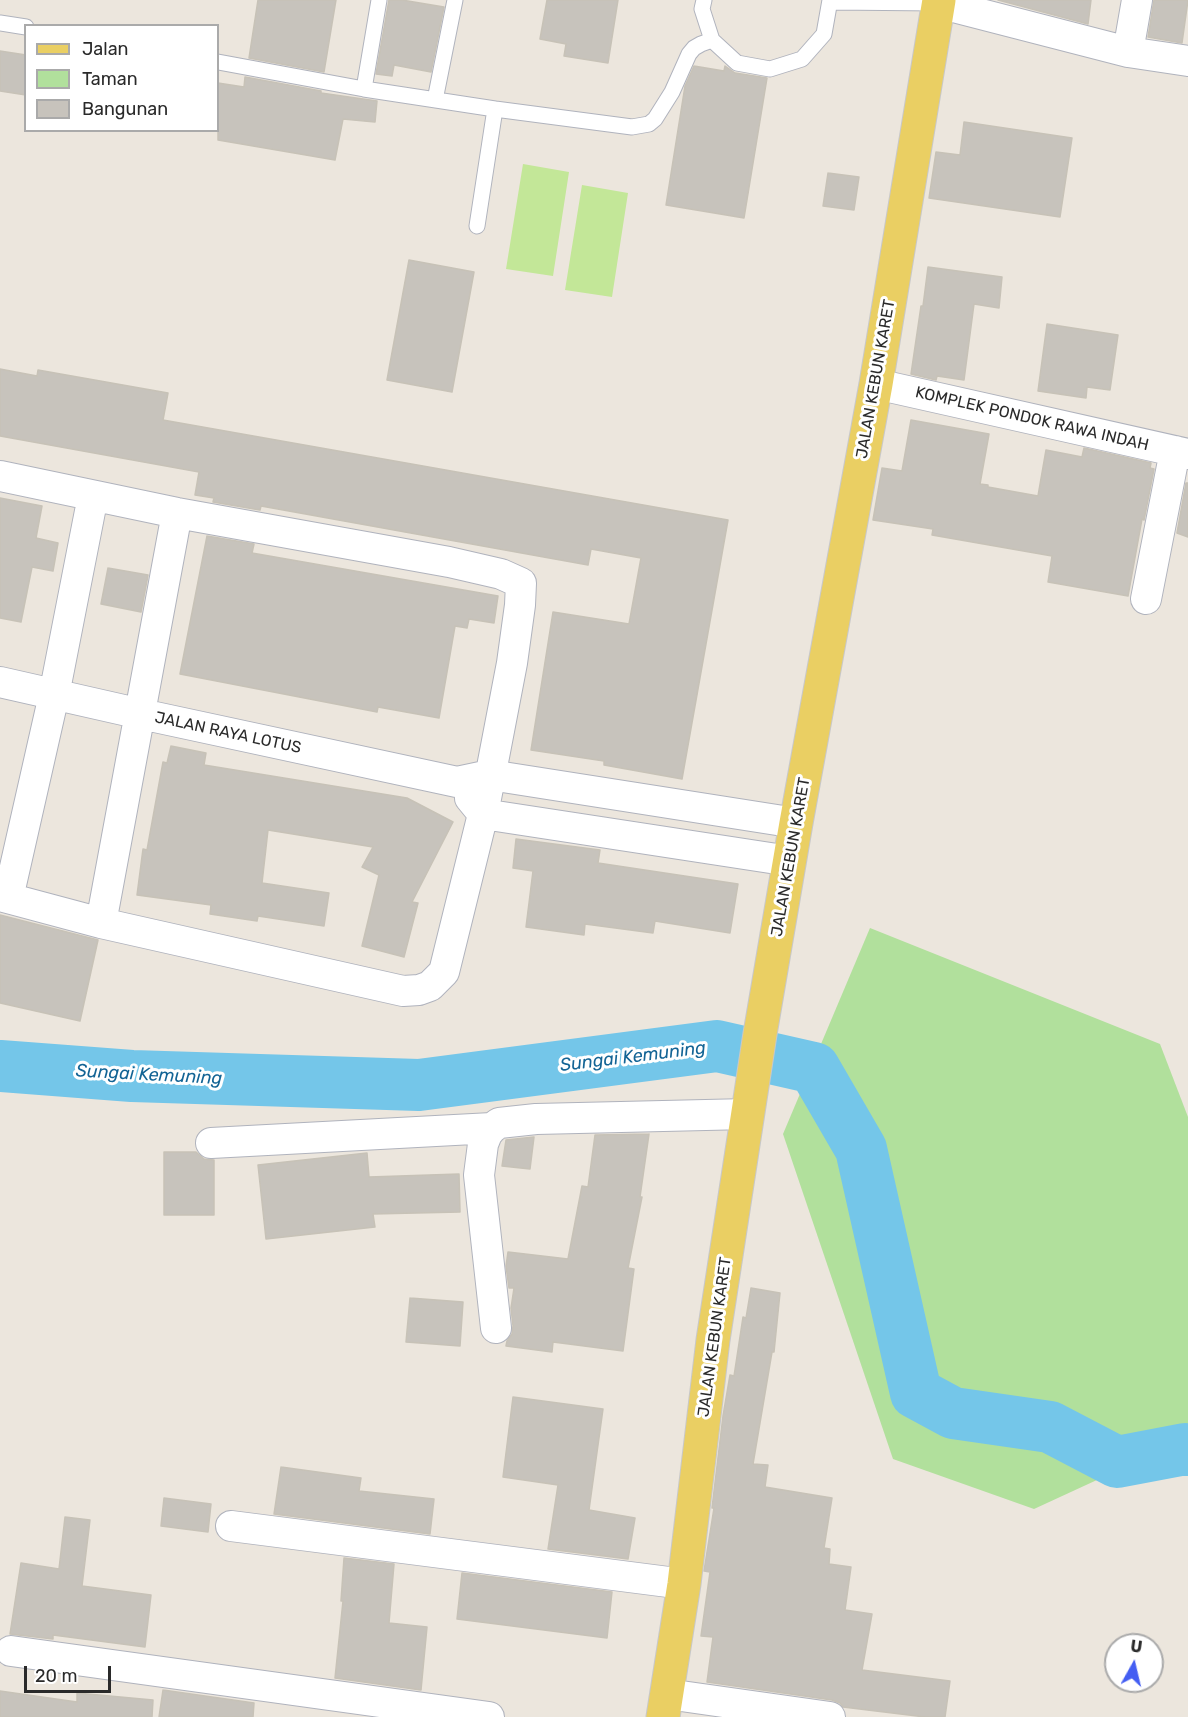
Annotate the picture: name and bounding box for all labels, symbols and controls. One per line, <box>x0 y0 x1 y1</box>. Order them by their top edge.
legend <box>24 24 219 132</box>
text: Jalan <box>82 38 129 60</box>
text: Taman <box>82 68 138 90</box>
text: Bangunan <box>82 98 168 120</box>
street label: JALAN KEBUN KARET <box>853 298 899 460</box>
street label: KOMPLEK PONDOK RAWA INDAH <box>913 383 1151 455</box>
street label: JALAN RAYA LOTUS <box>153 708 303 758</box>
street label: JALAN KEBUN KARET <box>768 776 814 938</box>
water label: Sungai Kemuning <box>559 1037 707 1077</box>
water label: Sungai Kemuning <box>75 1060 223 1090</box>
street label: JALAN KEBUN KARET <box>694 1256 736 1418</box>
north arrow <box>1104 1633 1164 1693</box>
text: U <box>1129 1636 1143 1657</box>
scale bar <box>27 1654 114 1692</box>
text: 20 m <box>35 1665 77 1687</box>

